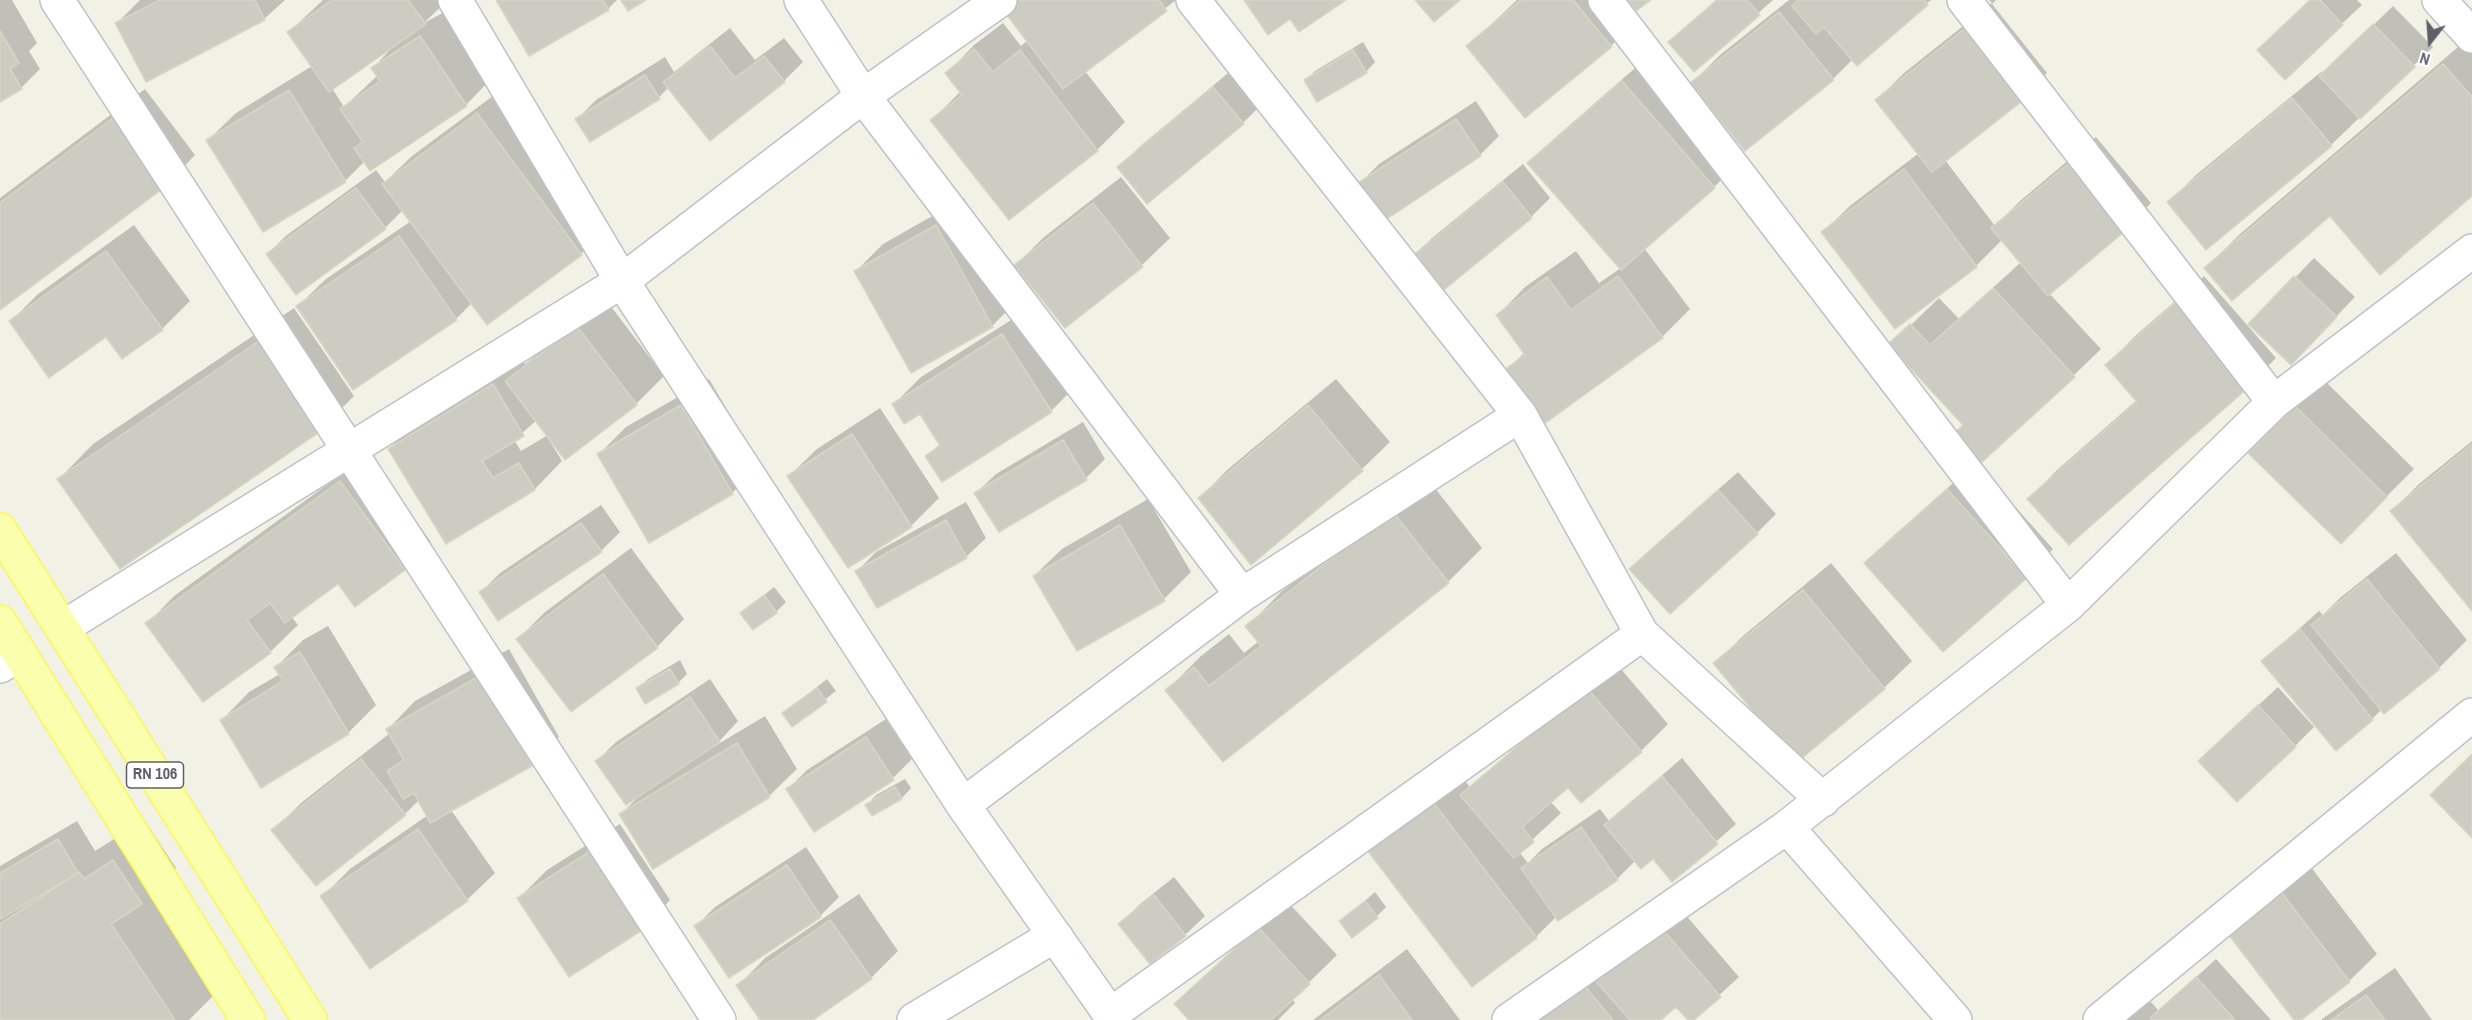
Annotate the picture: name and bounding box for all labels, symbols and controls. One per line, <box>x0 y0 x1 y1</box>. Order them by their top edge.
north arrow <box>2400 12 2460 72</box>
text: N <box>2417 47 2432 71</box>
road number: RN 106 <box>126 762 184 788</box>

